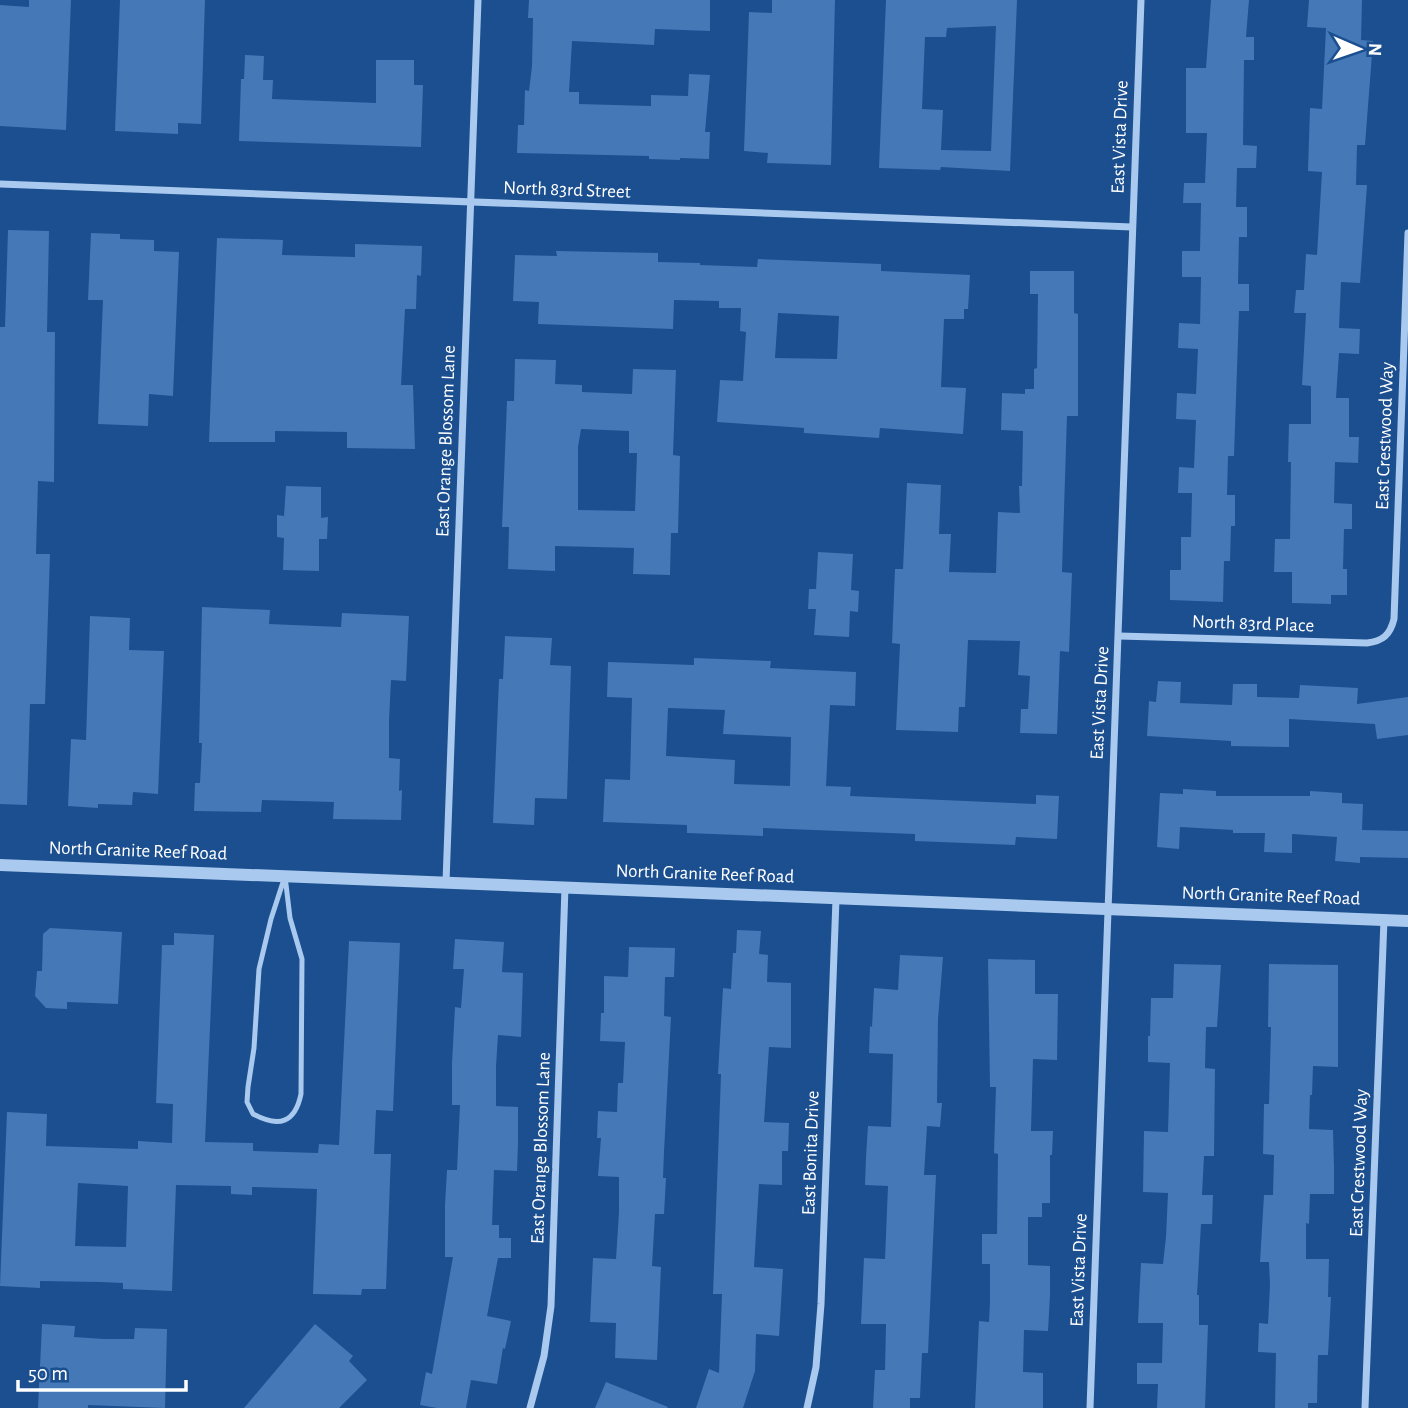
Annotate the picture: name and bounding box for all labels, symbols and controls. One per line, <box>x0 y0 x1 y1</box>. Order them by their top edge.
north arrow <box>1324 14 1394 84</box>
text: N <box>1365 43 1384 56</box>
street label: East Vista Drive <box>1109 80 1131 194</box>
street label: North 83rd Street <box>503 178 631 202</box>
street label: East Orange Blossom Lane <box>433 345 459 537</box>
street label: East Crestwood Way <box>1373 362 1397 510</box>
street label: North 83rd Place <box>1192 612 1314 636</box>
street label: East Vista Drive <box>1088 646 1112 760</box>
street label: North Granite Reef Road <box>48 838 228 864</box>
street label: North Granite Reef Road <box>615 861 795 887</box>
street label: North Granite Reef Road <box>1181 883 1361 909</box>
street label: East Orange Blossom Lane <box>528 1052 554 1244</box>
street label: East Crestwood Way <box>1347 1089 1371 1237</box>
street label: East Bonita Drive <box>799 1090 823 1216</box>
street label: East Vista Drive <box>1068 1213 1090 1327</box>
scale bar <box>18 1348 186 1392</box>
text: 50 m <box>28 1363 68 1384</box>

